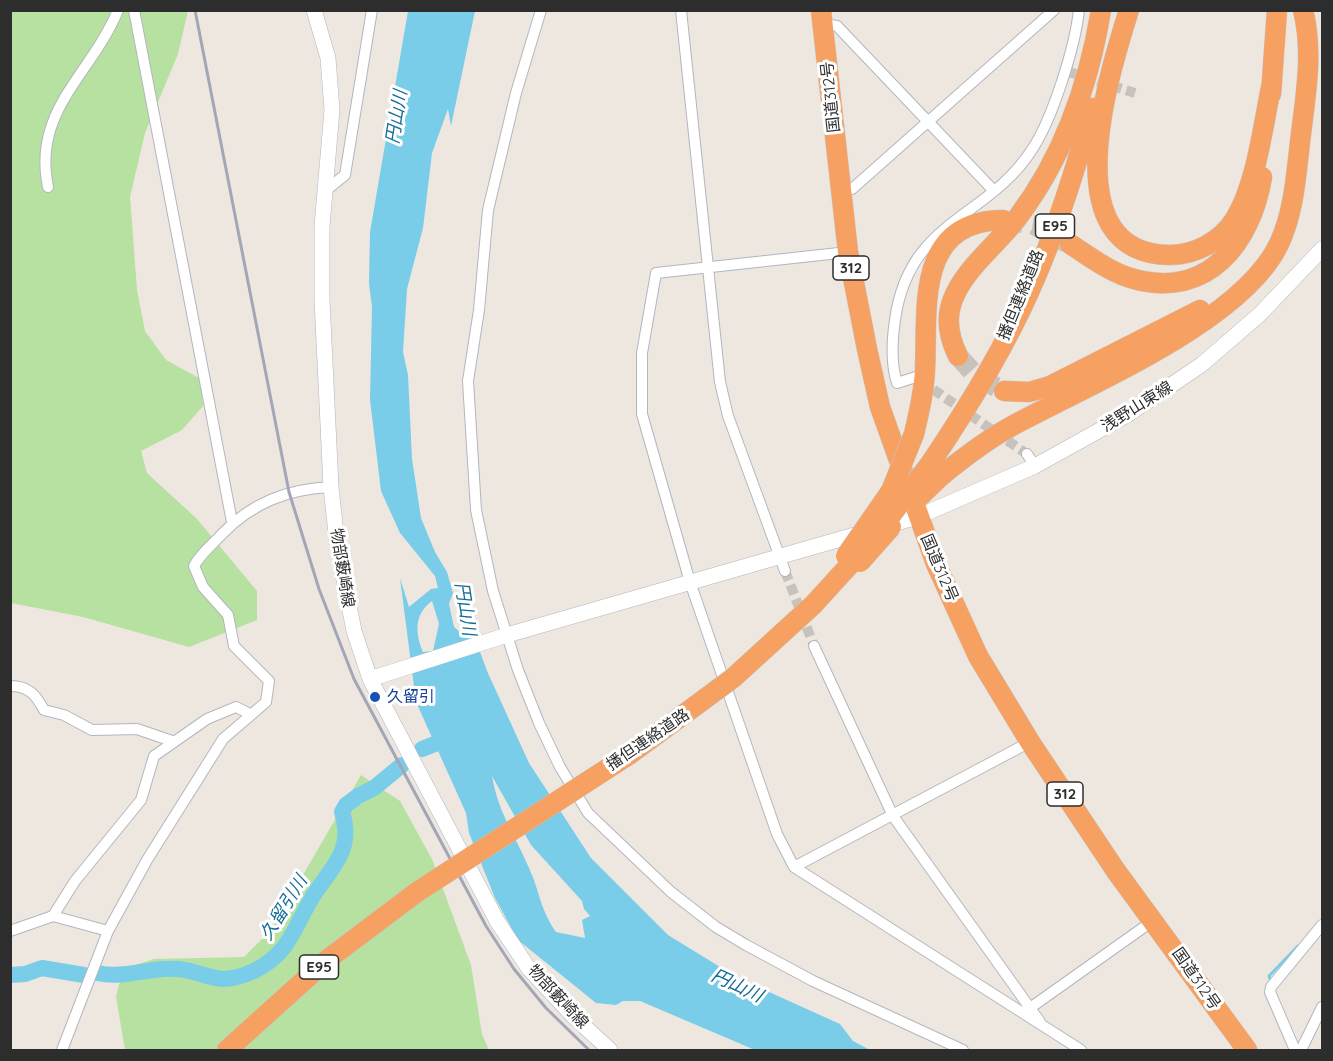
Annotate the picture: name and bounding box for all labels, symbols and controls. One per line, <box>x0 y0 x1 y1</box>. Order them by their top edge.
street label: 国道312号 <box>818 61 844 133</box>
water label: 円山川 <box>382 89 412 145</box>
road number: E95 <box>1036 214 1074 238</box>
street label: 播但連絡道路 <box>994 247 1048 343</box>
road number: 312 <box>833 256 869 280</box>
street label: 浅野山東線 <box>1098 378 1176 436</box>
street label: 物部藪崎線 <box>326 527 358 609</box>
street label: 国道312号 <box>916 531 962 605</box>
water label: 円山川 <box>450 581 480 637</box>
place label: 久留引 <box>387 687 435 707</box>
marker: 久留引 <box>368 690 382 704</box>
street label: 播但連絡道路 <box>603 705 693 775</box>
road number: 312 <box>1047 782 1083 806</box>
water label: 久留引川 <box>256 872 312 944</box>
street label: 国道312号 <box>1168 944 1224 1014</box>
road number: E95 <box>300 955 338 979</box>
street label: 物部藪崎線 <box>524 961 592 1033</box>
water label: 円山川 <box>708 965 766 1007</box>

